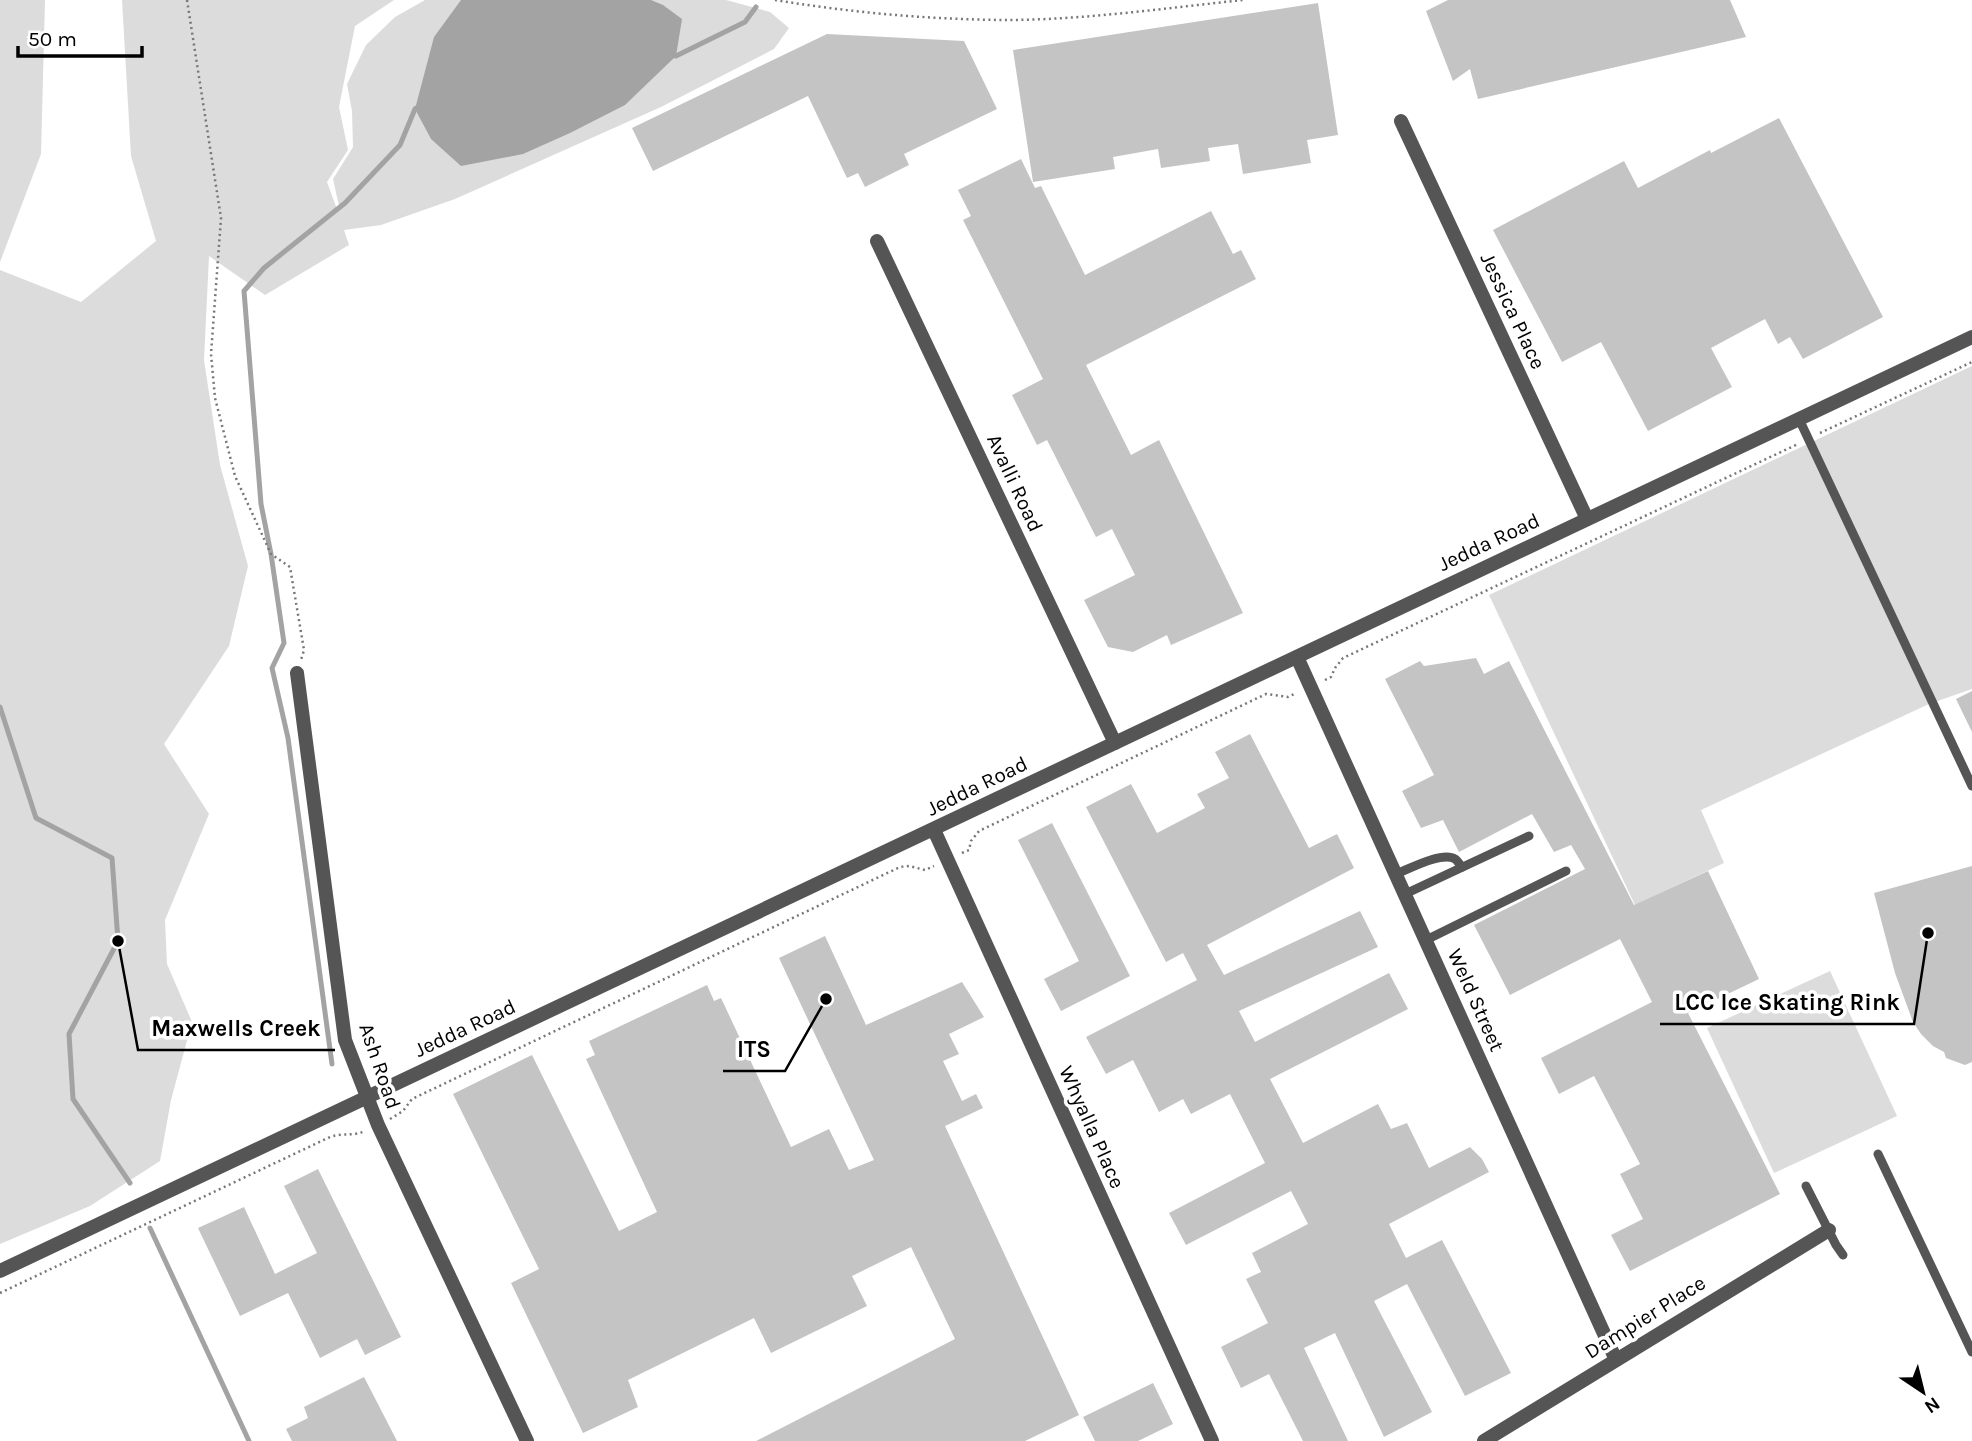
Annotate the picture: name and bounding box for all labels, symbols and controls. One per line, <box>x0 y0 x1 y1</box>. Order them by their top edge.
scale bar <box>18 14 142 58</box>
text: 50 m <box>28 27 77 51</box>
street label: Jessica Place <box>1476 249 1550 373</box>
street label: Avalli Road <box>982 430 1048 536</box>
street label: Jedda Road <box>1435 508 1543 576</box>
street label: Jedda Road <box>923 751 1031 821</box>
street label: Weld Street <box>1443 945 1509 1055</box>
callout: LCC Ice Skating Rink <box>1660 980 1914 1024</box>
text: LCC Ice Skating Rink <box>1674 989 1900 1016</box>
street label: Jedda Road <box>411 994 519 1062</box>
callout: Maxwells Creek <box>138 1006 335 1050</box>
text: Maxwells Creek <box>151 1015 321 1042</box>
street label: Ash Road <box>354 1020 406 1112</box>
callout: ITS <box>723 1027 785 1071</box>
text: ITS <box>737 1036 771 1063</box>
street label: Whyalla Place <box>1054 1062 1130 1192</box>
street label: Dampier Place <box>1580 1270 1710 1364</box>
north arrow <box>1888 1357 1958 1427</box>
text: N <box>1920 1392 1944 1418</box>

